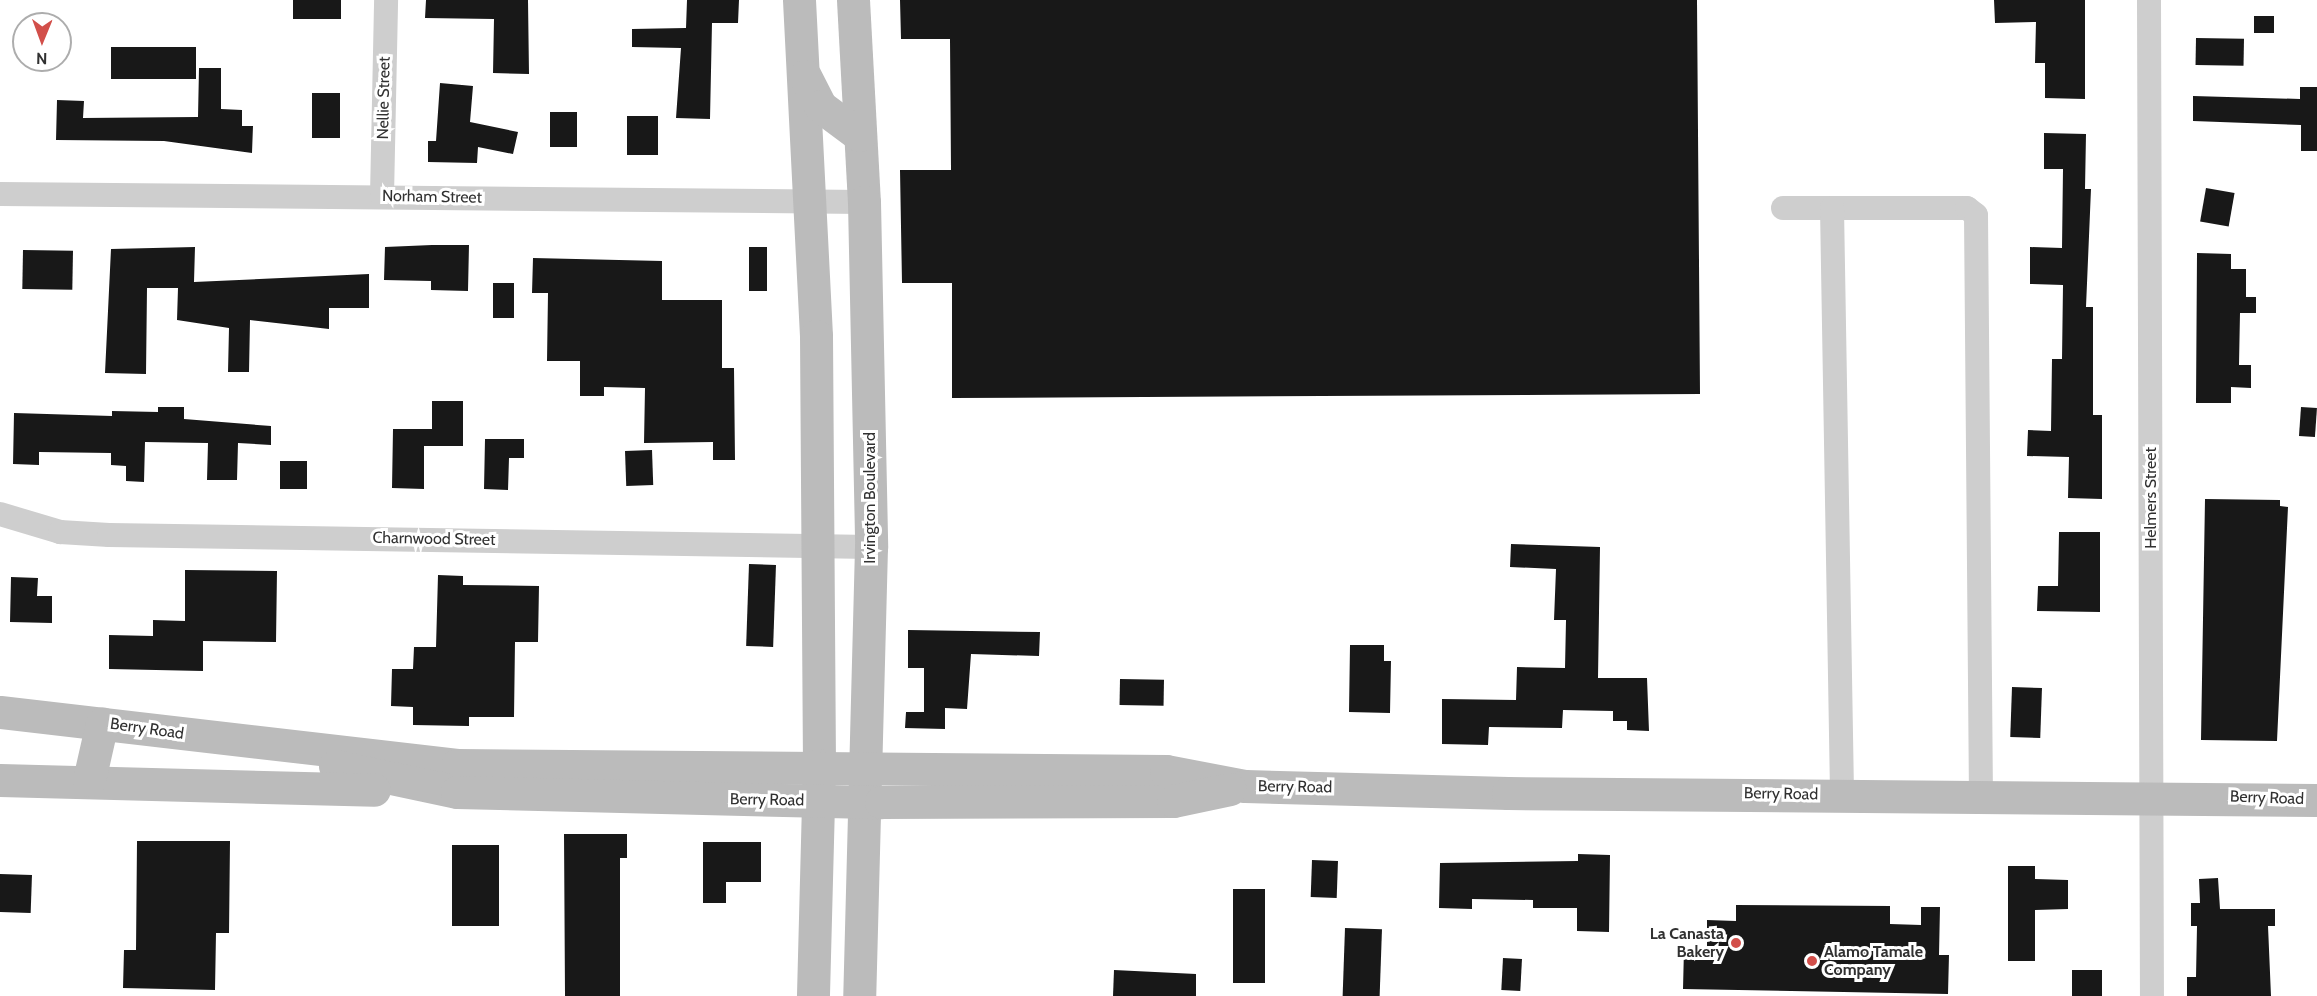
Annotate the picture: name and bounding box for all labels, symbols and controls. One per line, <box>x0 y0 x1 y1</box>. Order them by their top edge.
north arrow <box>12 12 72 72</box>
text: N <box>36 49 48 68</box>
street label: Nellie Street <box>374 56 394 140</box>
street label: Norham Street <box>382 187 482 207</box>
street label: Irvington Boulevard <box>860 432 880 564</box>
street label: Helmers Street <box>2141 447 2161 549</box>
street label: Charnwood Street <box>372 528 496 550</box>
street label: Berry Road <box>109 714 185 744</box>
street label: Berry Road <box>1258 777 1332 797</box>
street label: Berry Road <box>1744 784 1818 804</box>
street label: Berry Road <box>2230 787 2304 809</box>
street label: Berry Road <box>730 790 804 810</box>
place label: La Canasta Bakery <box>1650 924 1724 962</box>
marker: La Canasta Bakery <box>1729 936 1743 950</box>
place label: Alamo Tamale Company <box>1824 942 1923 980</box>
marker: Alamo Tamale Company <box>1805 954 1819 968</box>

